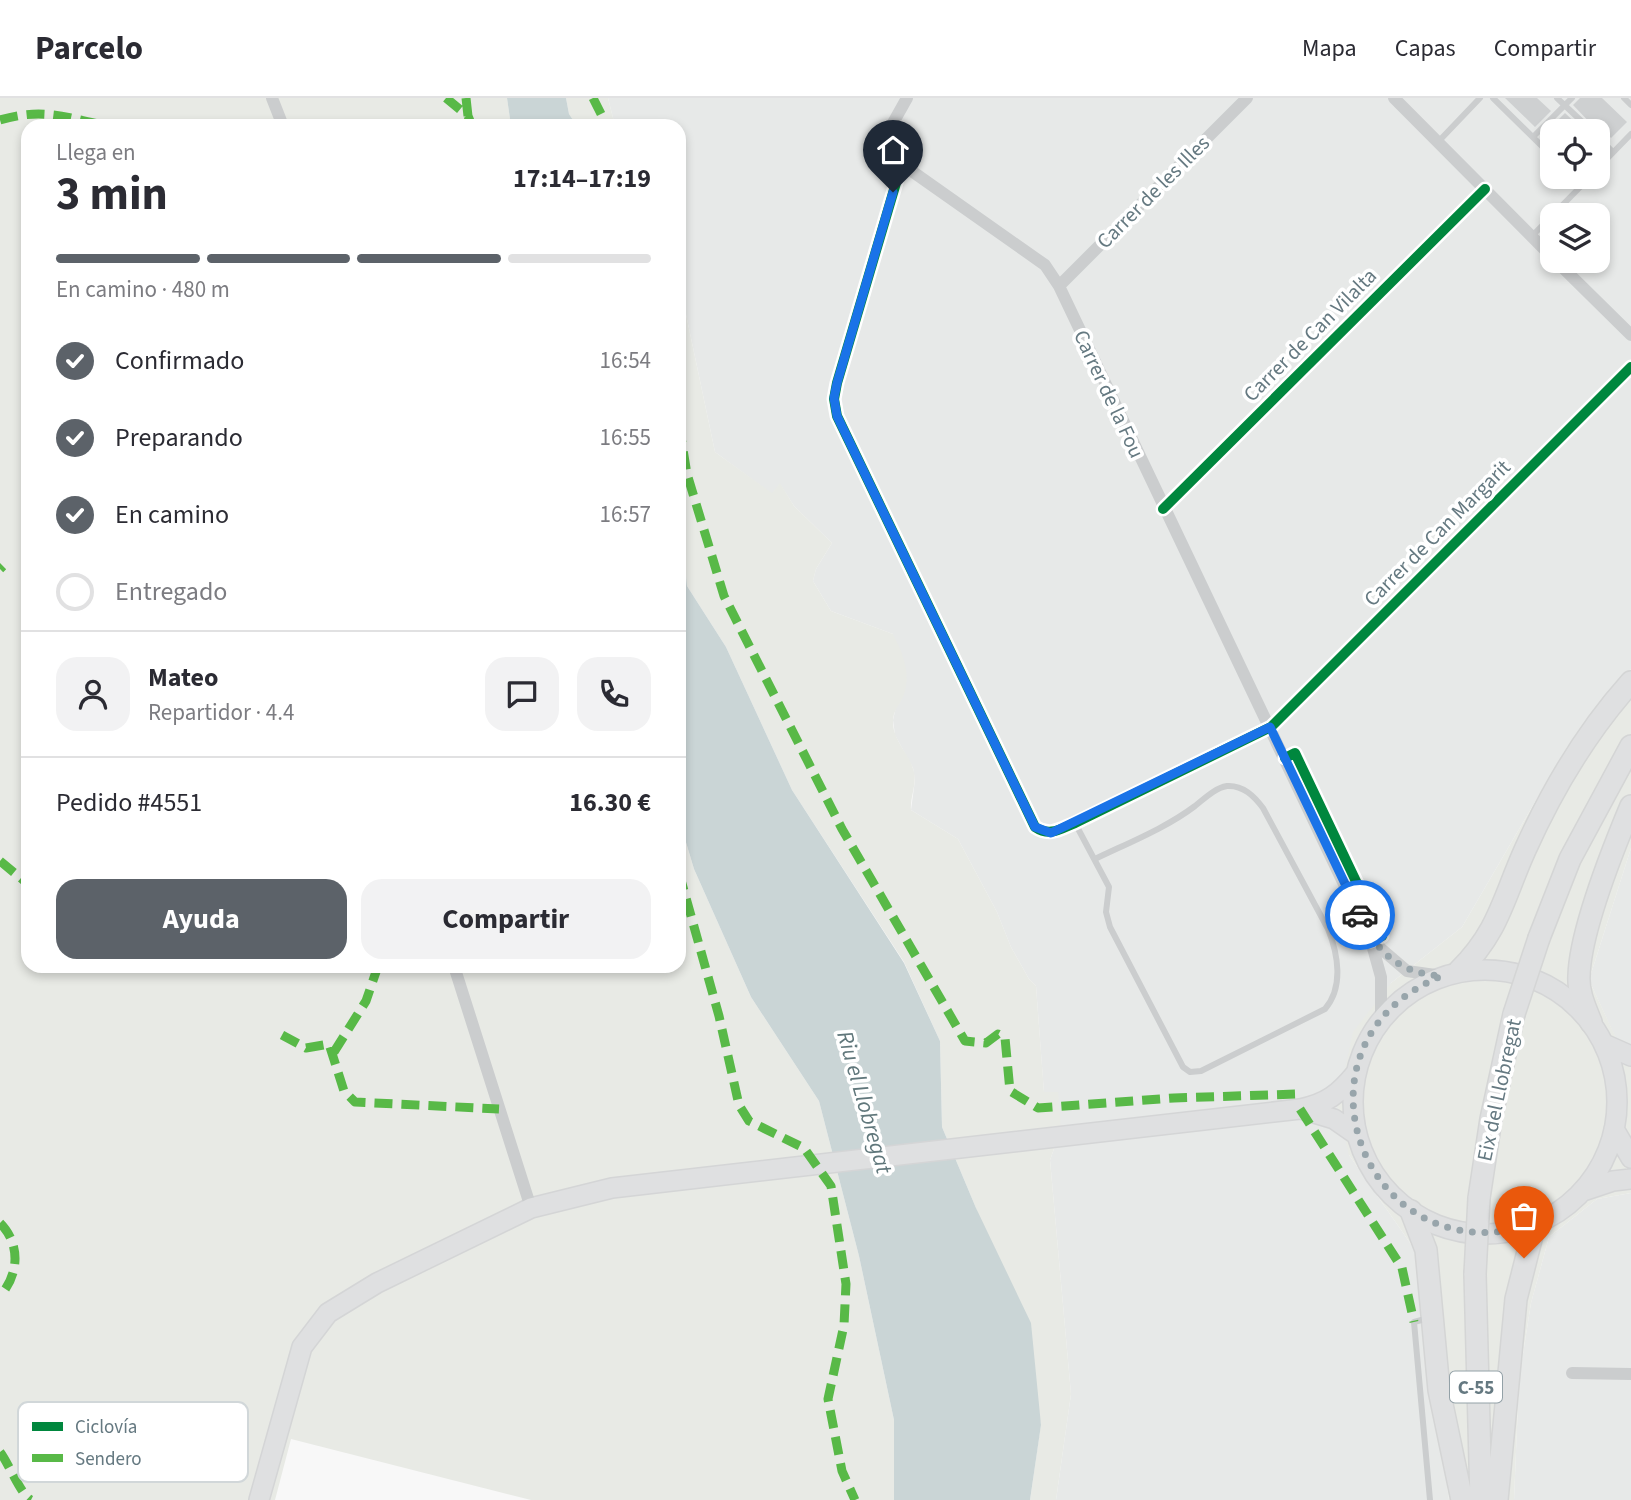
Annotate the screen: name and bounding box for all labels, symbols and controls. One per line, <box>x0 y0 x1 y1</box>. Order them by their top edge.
text: Parcelo <box>35 25 143 72</box>
text: Mapa <box>1302 31 1357 66</box>
text: Capas <box>1395 31 1456 66</box>
text: Compartir <box>1494 31 1596 66</box>
map controls <box>1540 119 1610 273</box>
button: locate <box>1540 119 1610 189</box>
pin <box>863 120 923 192</box>
street label: Carrer de les Illes <box>1090 128 1217 255</box>
icon: home <box>874 131 912 169</box>
text: Llega en <box>56 136 136 169</box>
text: 17:14–17:19 <box>513 160 651 197</box>
text: 3 min <box>56 162 168 227</box>
button: layers <box>1540 203 1610 273</box>
street label: Carrer de Can Vilalta <box>1236 261 1384 409</box>
text: En camino · 480 m <box>56 273 230 306</box>
street label: Carrer de la Fou <box>1066 325 1152 463</box>
icon: check <box>56 342 94 380</box>
text: Confirmado <box>115 342 244 379</box>
text: 16:54 <box>600 344 651 377</box>
icon: check <box>56 419 94 457</box>
text: Preparando <box>115 419 243 456</box>
text: 16:55 <box>600 421 651 454</box>
street label: Carrer de Can Margarit <box>1357 453 1517 613</box>
icon: check <box>56 496 94 534</box>
text: En camino <box>115 496 229 533</box>
text: 16:57 <box>600 498 651 531</box>
text: Entregado <box>115 573 227 610</box>
button: person <box>56 657 130 731</box>
button: chat <box>485 657 559 731</box>
button: phone <box>577 657 651 731</box>
text: Mateo <box>148 659 218 696</box>
text: Repartidor · 4.4 <box>148 696 294 729</box>
text: Pedido #4551 <box>56 784 202 821</box>
text: 16.30 € <box>569 784 651 821</box>
button: Ayuda <box>56 879 347 959</box>
button: Compartir <box>361 879 651 959</box>
courier <box>1325 880 1395 950</box>
icon: car <box>1341 896 1379 934</box>
street label: Eix del Llobregat <box>1469 1016 1529 1164</box>
water label: Riu el Llobregat <box>828 1027 901 1178</box>
pin <box>1494 1186 1554 1258</box>
icon: bag <box>1505 1197 1543 1235</box>
road number: C-55 <box>1450 1372 1502 1402</box>
legend <box>18 1402 248 1482</box>
text: Ciclovía <box>75 1414 137 1441</box>
text: Sendero <box>75 1446 142 1473</box>

